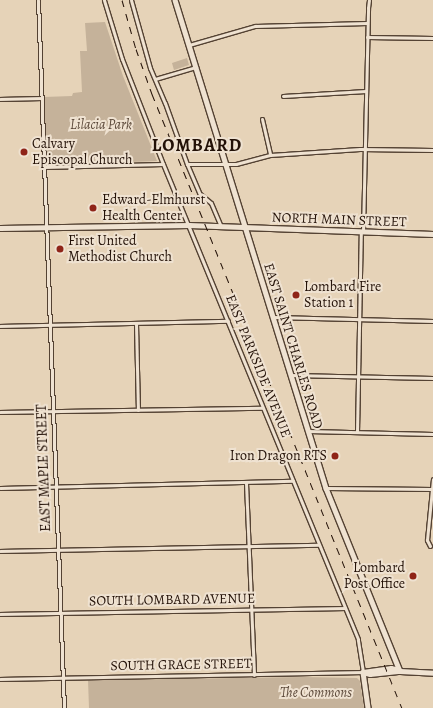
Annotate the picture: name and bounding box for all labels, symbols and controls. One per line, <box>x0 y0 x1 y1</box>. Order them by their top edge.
park label: Lilacia Park <box>70 117 132 133</box>
district label: LOMBARD <box>152 134 242 156</box>
place label: Calvary Episcopal Church <box>32 136 132 168</box>
marker: Calvary Episcopal Church <box>19 147 29 157</box>
place label: Edward-Elmhurst Health Center <box>102 192 205 224</box>
marker: Edward-Elmhurst Health Center <box>87 202 99 214</box>
street label: NORTH MAIN STREET <box>271 209 407 231</box>
place label: First United Methodist Church <box>68 233 172 266</box>
marker: First United Methodist Church <box>55 244 65 254</box>
street label: EAST SAINT CHARLES ROAD <box>260 261 326 431</box>
place label: Lombard Fire Station 1 <box>304 279 381 312</box>
marker: Lombard Fire Station 1 <box>291 290 301 300</box>
street label: EAST PARKSIDE AVENUE <box>222 292 294 440</box>
street label: EAST MAPLE STREET <box>33 404 55 532</box>
place label: Iron Dragon RTS <box>230 448 327 464</box>
marker: Iron Dragon RTS <box>330 451 340 461</box>
place label: Lombard Post Office <box>344 560 405 592</box>
marker: Lombard Post Office <box>408 571 418 581</box>
street label: SOUTH LOMBARD AVENUE <box>89 590 255 610</box>
street label: SOUTH GRACE STREET <box>110 655 252 675</box>
park label: The Commons <box>280 685 352 701</box>

